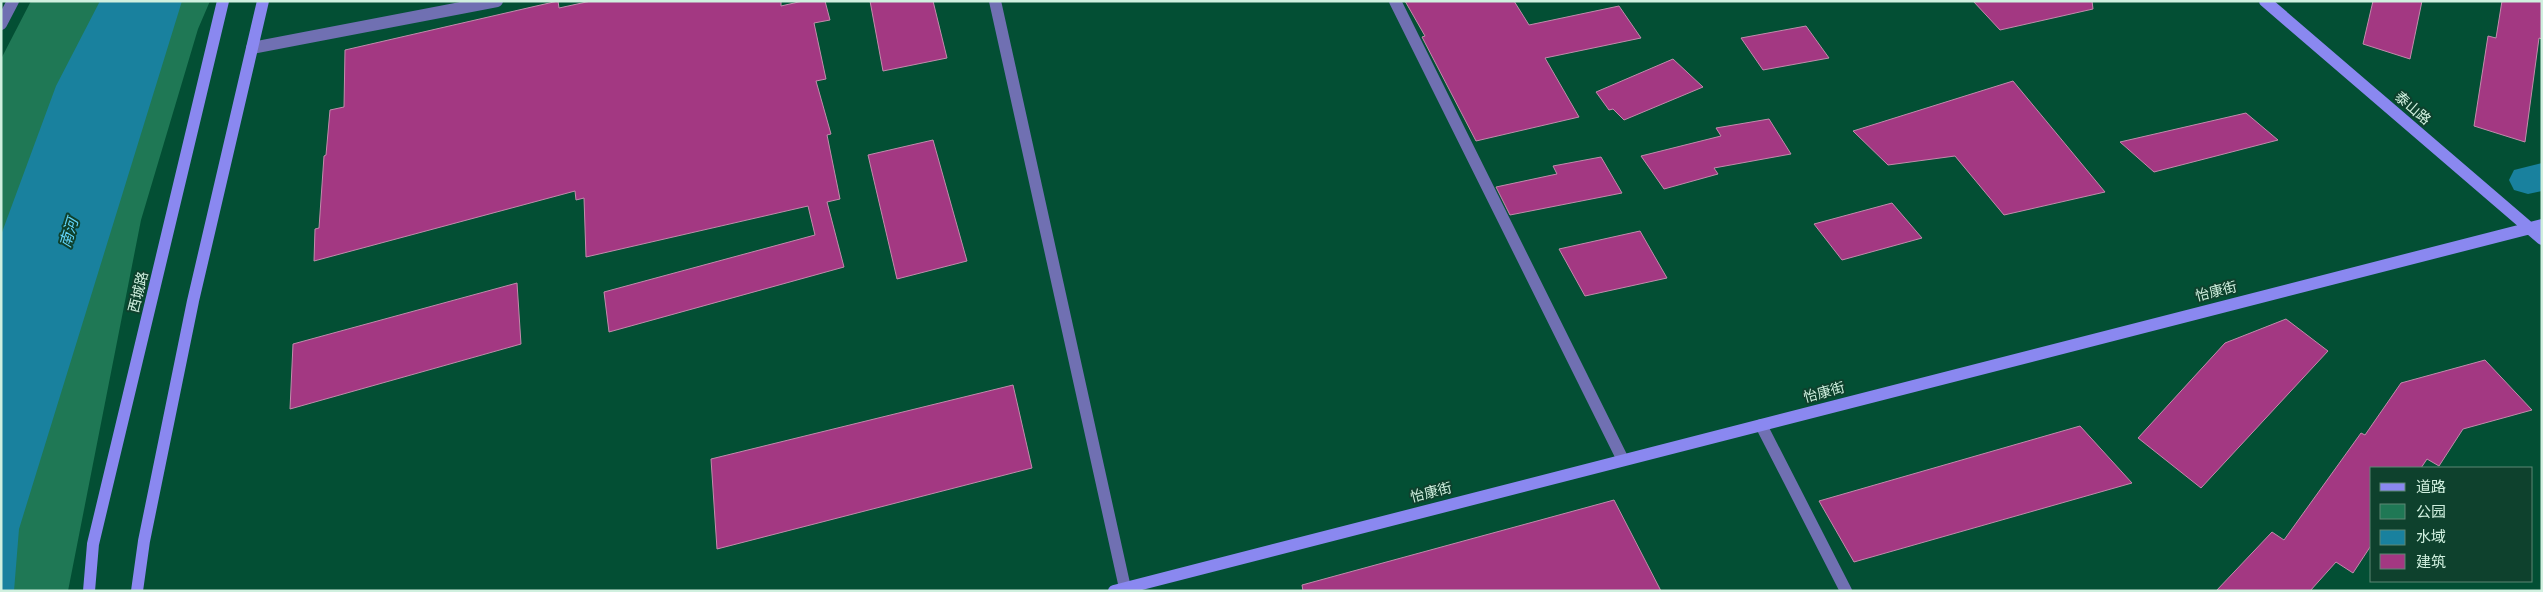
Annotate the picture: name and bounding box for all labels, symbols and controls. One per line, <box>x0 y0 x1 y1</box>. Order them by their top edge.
street label: 泰山路 <box>2391 87 2435 129</box>
water label: 南河 <box>54 213 84 250</box>
street label: 西城路 <box>123 269 153 315</box>
street label: 怡康街 <box>2193 276 2239 306</box>
street label: 怡康街 <box>1801 377 1847 407</box>
legend <box>2370 467 2533 582</box>
text: 道路 <box>2416 476 2446 497</box>
street label: 怡康街 <box>1408 477 1454 507</box>
text: 公园 <box>2416 501 2446 522</box>
text: 水域 <box>2416 526 2446 547</box>
text: 建筑 <box>2416 551 2446 572</box>

